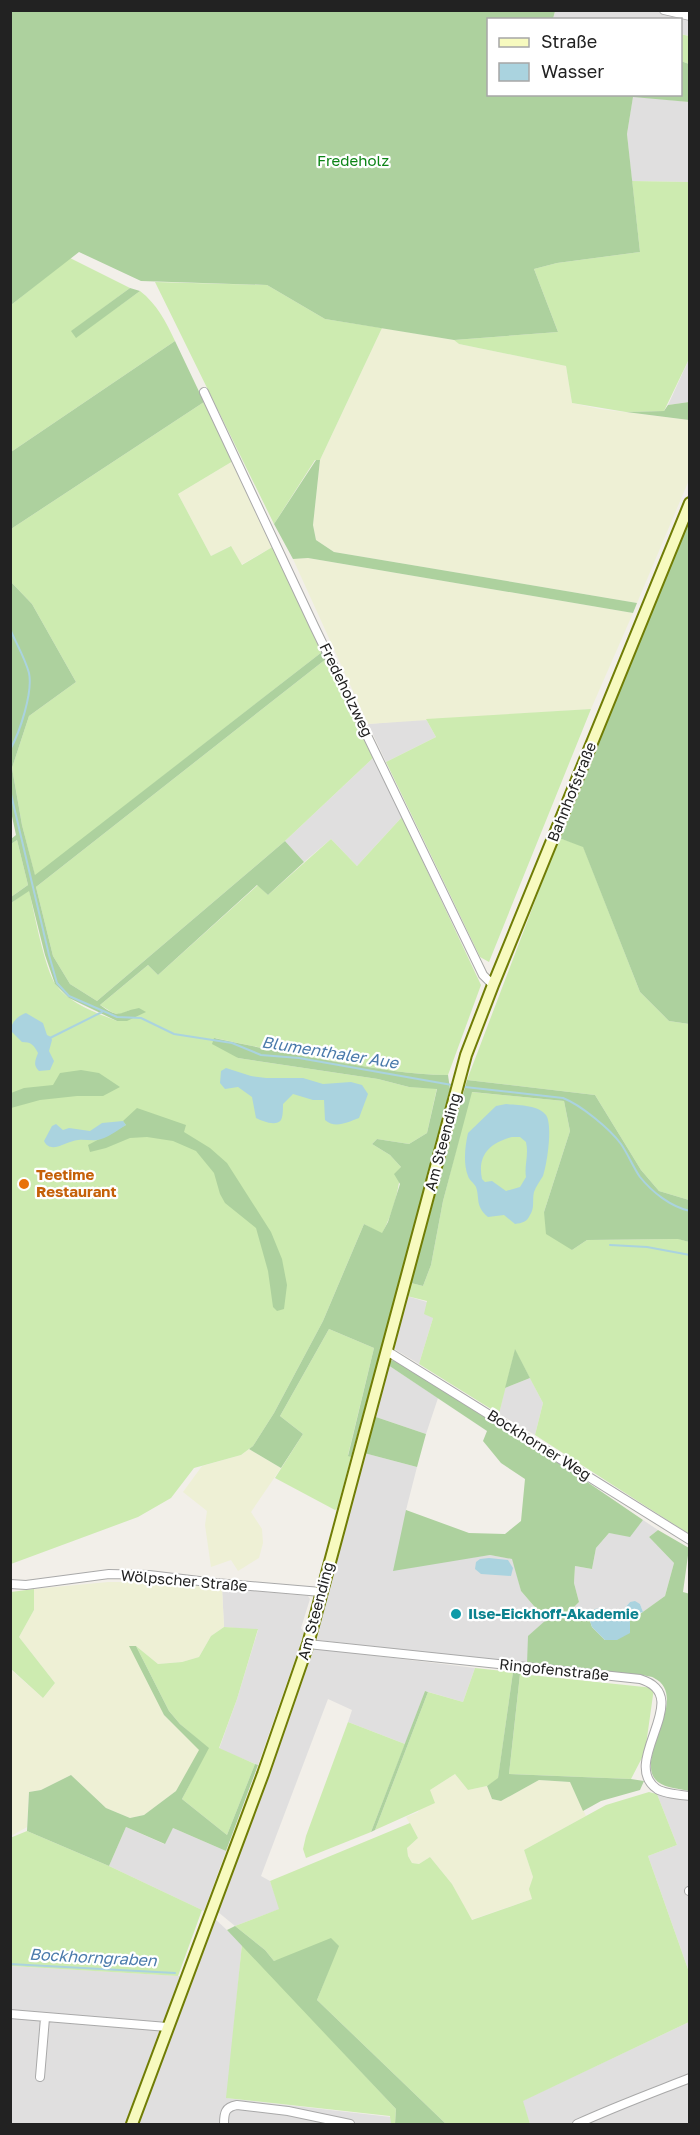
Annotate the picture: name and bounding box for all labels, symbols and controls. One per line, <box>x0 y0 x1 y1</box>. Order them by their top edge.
legend <box>487 18 682 96</box>
text: Straße <box>541 30 597 52</box>
text: Wasser <box>541 60 604 82</box>
park label: Fredeholz <box>317 151 389 169</box>
street label: Fredeholzweg <box>316 640 377 739</box>
street label: Bahnhofstraße <box>543 739 599 844</box>
water label: Blumenthaler Aue <box>260 1031 401 1073</box>
street label: Am Steending <box>420 1091 464 1193</box>
place label: Teetime Restaurant <box>36 1165 116 1200</box>
marker: Teetime Restaurant <box>17 1177 31 1191</box>
street label: Bockhorner Weg <box>484 1405 595 1483</box>
street label: Am Steending <box>293 1560 337 1662</box>
street label: Wölpscher Straße <box>120 1565 249 1595</box>
place label: Ilse-Eickhoff-Akademie <box>468 1604 639 1622</box>
marker: Ilse-Eickhoff-Akademie <box>449 1607 463 1621</box>
street label: Ringofenstraße <box>498 1654 610 1684</box>
water label: Bockhorngraben <box>29 1944 158 1970</box>

